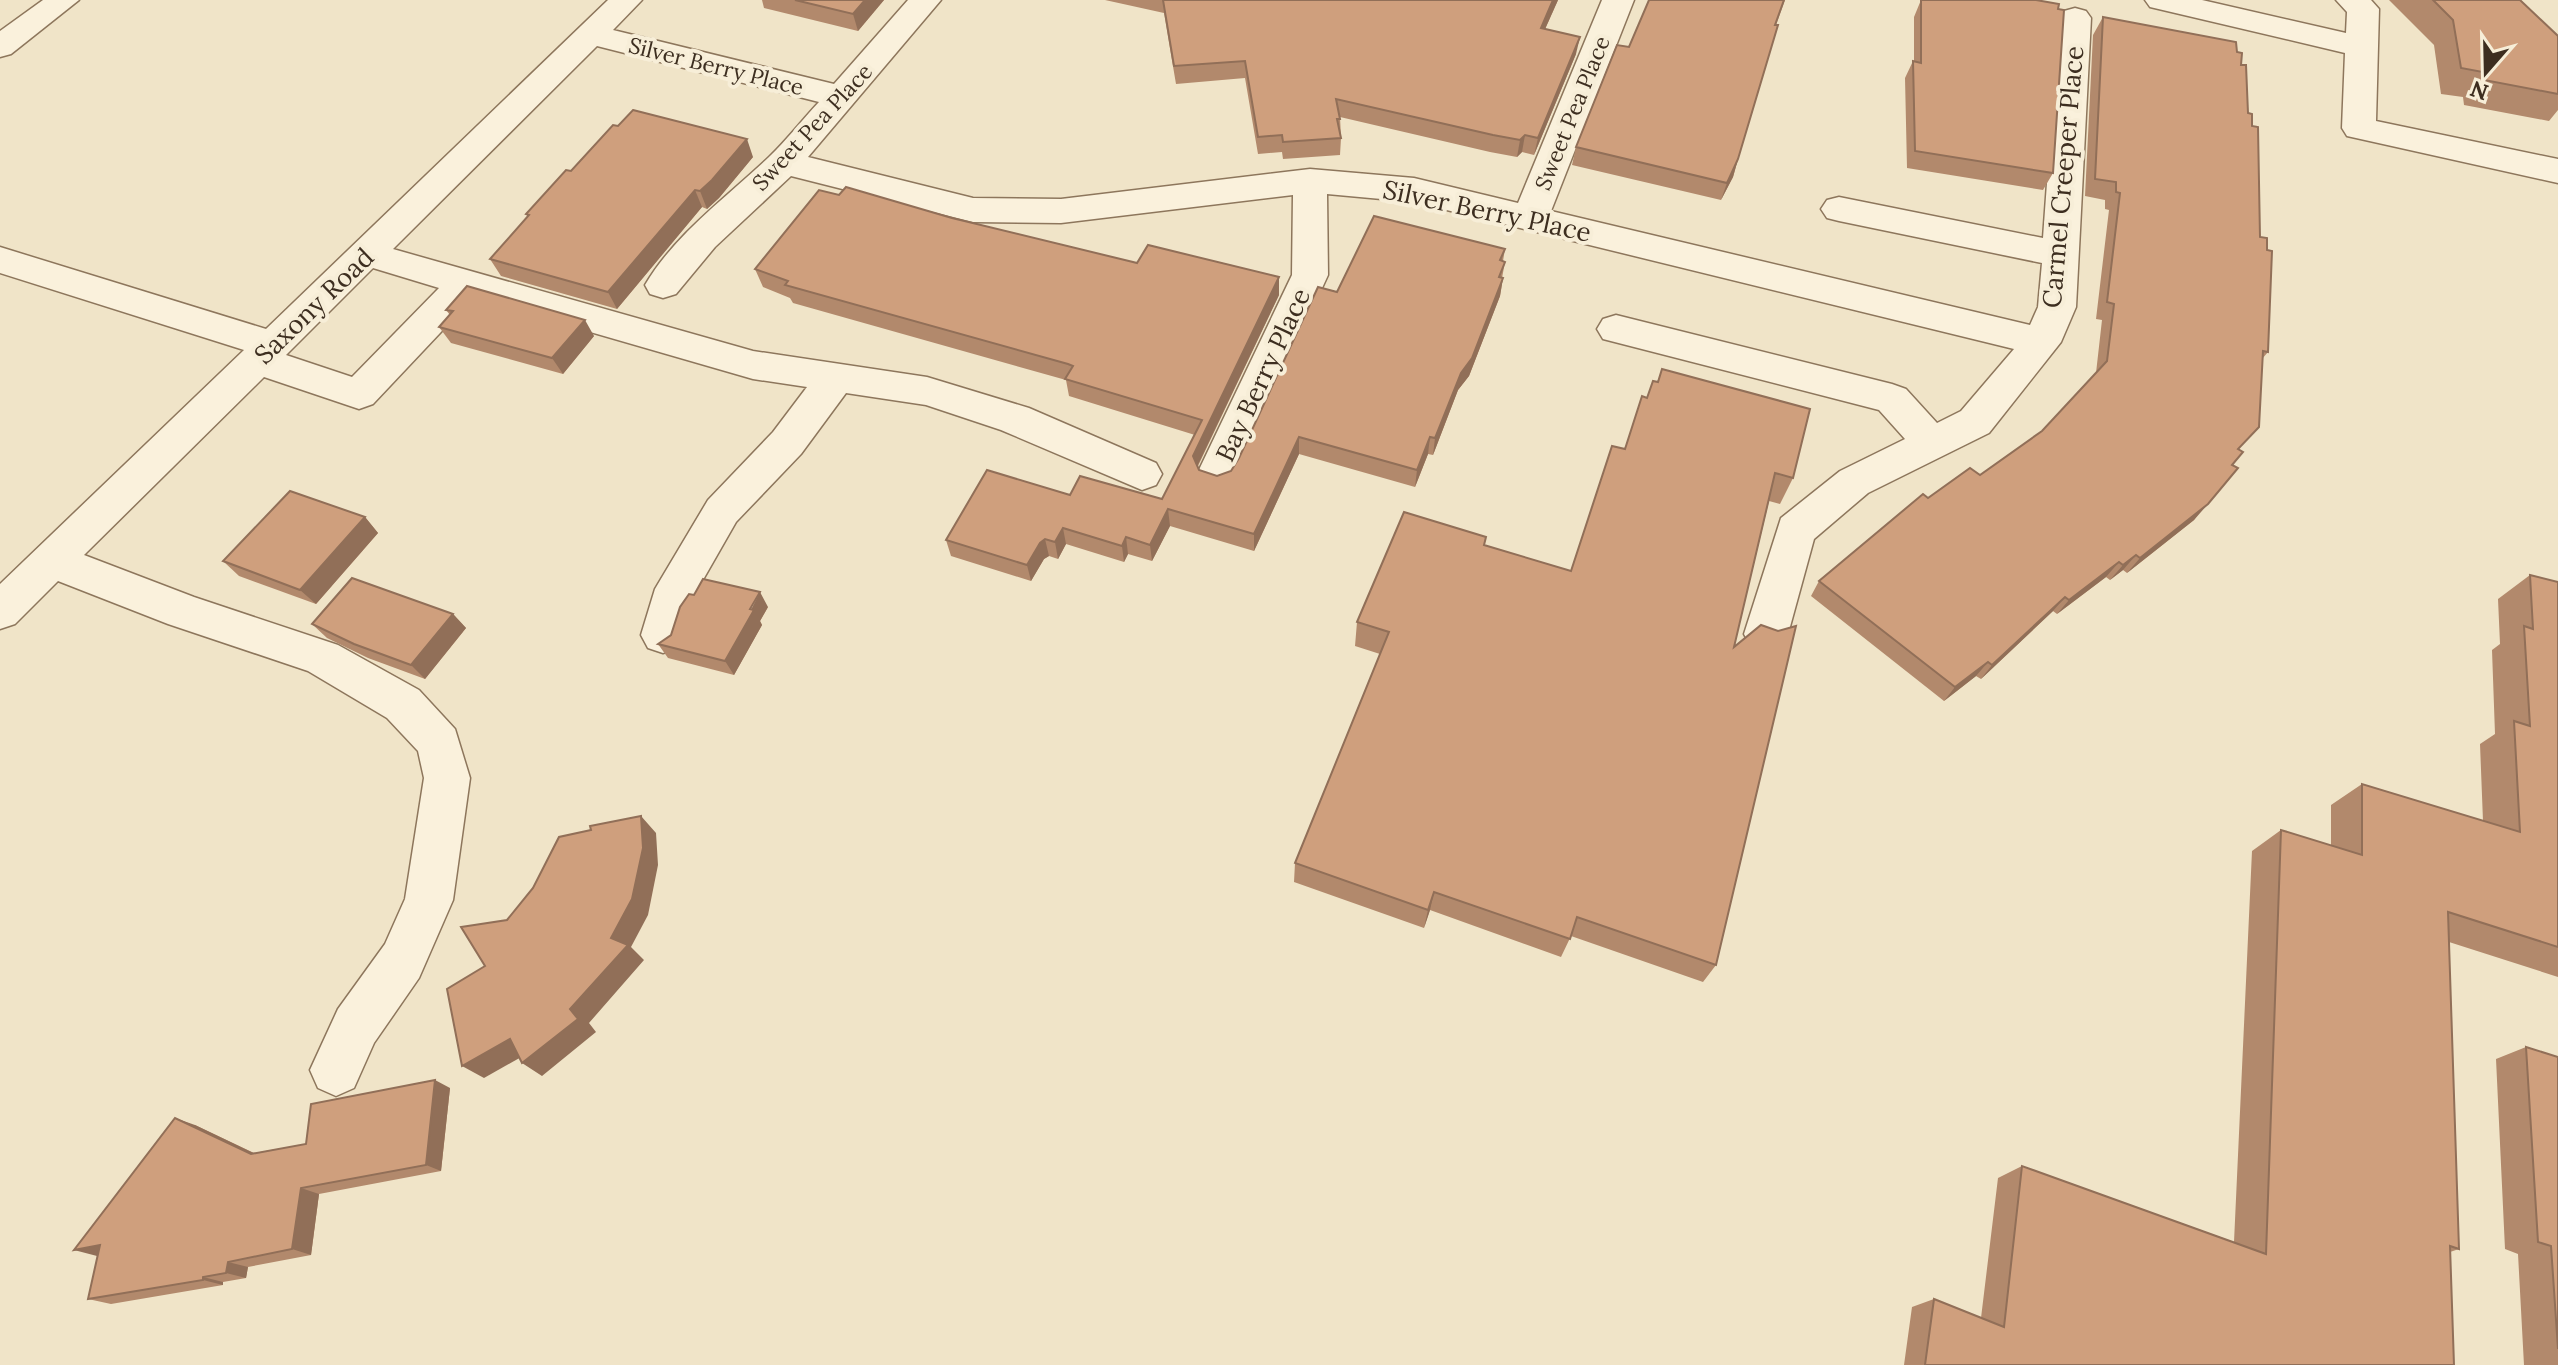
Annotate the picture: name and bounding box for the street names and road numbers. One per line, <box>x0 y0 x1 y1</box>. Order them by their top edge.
street label: Silver Berry Place <box>626 31 806 101</box>
street label: Sweet Pea Place <box>1528 32 1616 194</box>
street label: Carmel Creeper Place <box>2035 45 2090 309</box>
street label: Sweet Pea Place <box>746 58 878 196</box>
street label: Silver Berry Place <box>1380 172 1594 249</box>
street label: Saxony Road <box>247 240 380 371</box>
street label: Bay Berry Place <box>1208 283 1317 467</box>

